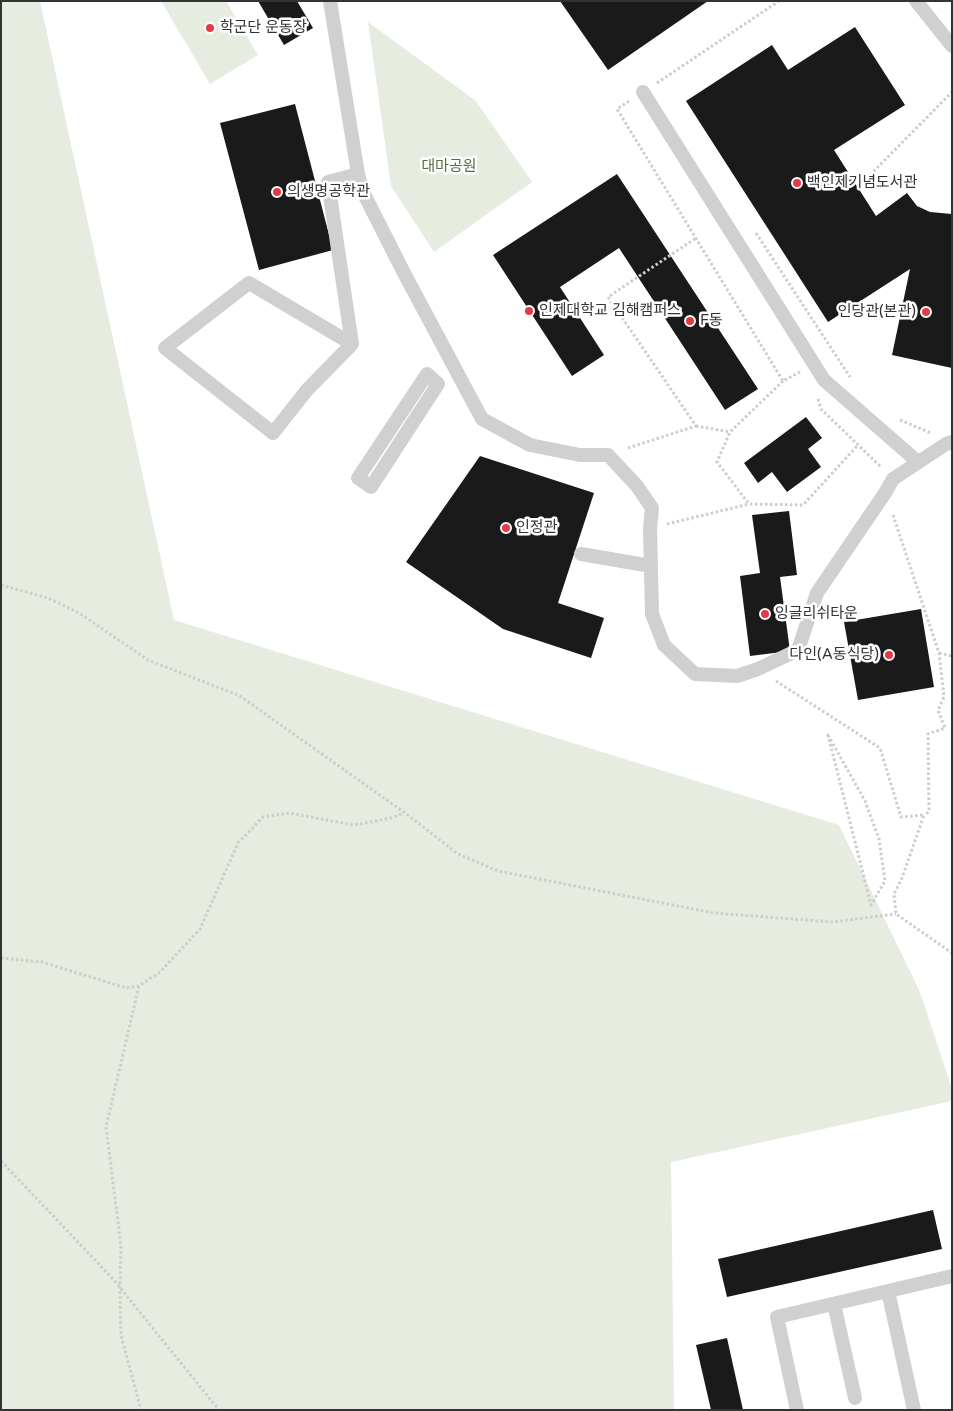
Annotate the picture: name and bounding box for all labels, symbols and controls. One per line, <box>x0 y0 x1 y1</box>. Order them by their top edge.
place label: 학군단 운동장 <box>220 19 307 37</box>
marker: 학군단 운동장 <box>204 22 216 34</box>
park label: 대마공원 <box>421 158 477 176</box>
place label: 백인제기념도서관 <box>807 174 917 192</box>
marker: 백인제기념도서관 <box>791 177 803 189</box>
place label: 의생명공학관 <box>287 183 370 201</box>
marker: 의생명공학관 <box>271 186 283 198</box>
place label: 인제대학교 김해캠퍼스 <box>539 302 681 320</box>
place label: 인당관(본관) <box>838 303 916 321</box>
marker: 인제대학교 김해캠퍼스 <box>523 305 535 317</box>
marker: 인당관(본관) <box>920 306 932 318</box>
place label: F동 <box>700 312 723 330</box>
marker: F동 <box>684 315 696 327</box>
place label: 인정관 <box>516 519 557 537</box>
marker: 인정관 <box>500 522 512 534</box>
place label: 잉글리쉬타운 <box>775 605 858 623</box>
marker: 잉글리쉬타운 <box>759 608 771 620</box>
place label: 다인(A동식당) <box>789 646 879 664</box>
marker: 다인(A동식당) <box>883 649 895 661</box>

